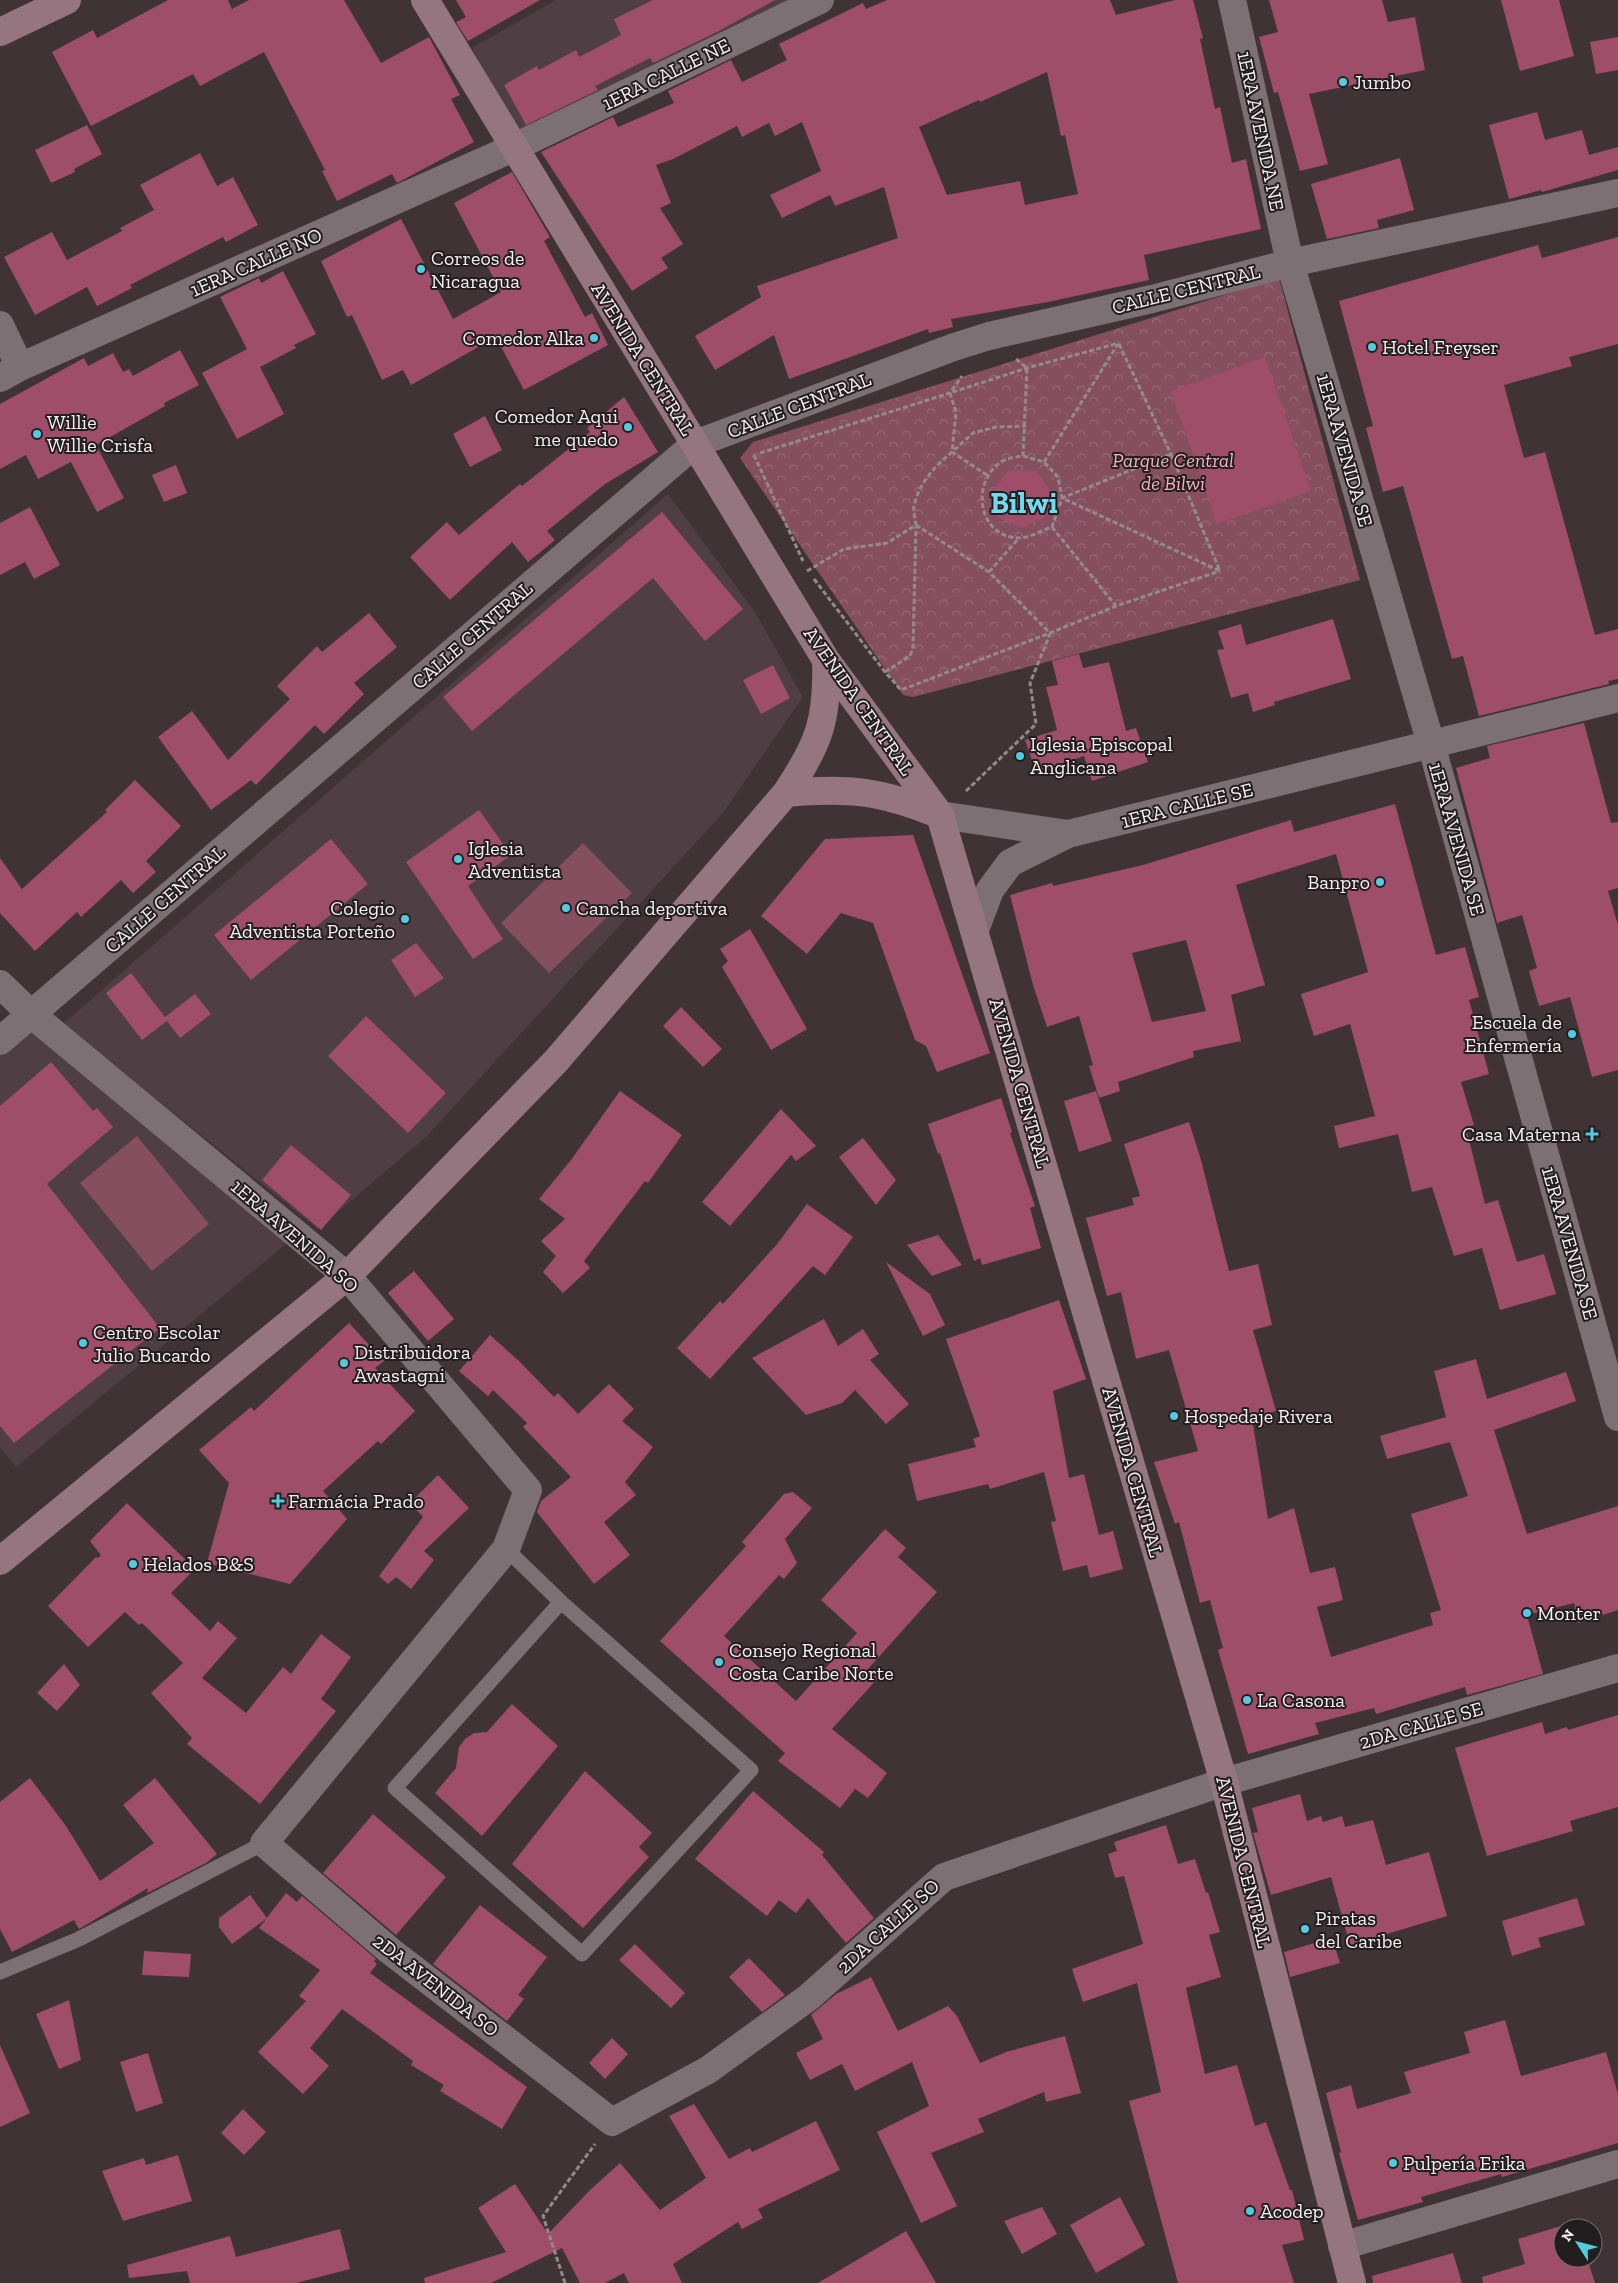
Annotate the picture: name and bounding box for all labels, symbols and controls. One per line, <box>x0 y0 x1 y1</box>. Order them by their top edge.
street label: 1ERA CALLE NE <box>598 33 734 115</box>
street label: 1ERA AVENIDA NE <box>1232 49 1290 213</box>
place label: Jumbo <box>1353 70 1411 94</box>
marker: Jumbo <box>1337 76 1349 88</box>
street label: 1ERA CALLE NO <box>186 222 326 302</box>
place label: Correos de Nicaragua <box>431 246 524 293</box>
street label: CALLE CENTRAL <box>1109 259 1263 319</box>
marker: Correos de Nicaragua <box>415 263 427 275</box>
street label: AVENIDA CENTRAL <box>586 278 700 440</box>
place label: Comedor Alka <box>463 326 584 350</box>
marker: Comedor Alka <box>588 332 600 344</box>
place label: Hotel Freyser <box>1382 335 1499 359</box>
marker: Hotel Freyser <box>1366 341 1378 353</box>
street label: CALLE CENTRAL <box>724 367 874 443</box>
street label: 1ERA AVENIDA SE <box>1312 371 1378 529</box>
place label: Comedor Aqui me quedo <box>495 404 618 451</box>
place label: Willie Willie Crisfa <box>47 410 153 457</box>
marker: Comedor Aqui me quedo <box>622 421 634 433</box>
marker: Willie Willie Crisfa <box>31 428 43 440</box>
park label: Parque Central de Bilwi <box>1112 448 1234 495</box>
district label: Bilwi <box>990 485 1058 521</box>
street label: CALLE CENTRAL <box>407 576 537 694</box>
street label: AVENIDA CENTRAL <box>799 622 919 780</box>
place label: Iglesia Episcopal Anglicana <box>1030 732 1173 779</box>
marker: Iglesia Episcopal Anglicana <box>1014 750 1026 762</box>
street label: 1ERA AVENIDA SE <box>1424 760 1490 918</box>
street label: 1ERA CALLE SE <box>1119 777 1255 833</box>
place label: Iglesia Adventista <box>468 836 561 883</box>
street label: CALLE CENTRAL <box>100 840 230 958</box>
marker: Iglesia Adventista <box>452 853 464 865</box>
place label: Banpro <box>1307 870 1370 894</box>
marker: Banpro <box>1374 876 1386 888</box>
place label: Colegio Adventista Porteño <box>229 896 395 943</box>
place label: Cancha deportiva <box>576 896 728 920</box>
marker: Cancha deportiva <box>560 902 572 914</box>
marker: Colegio Adventista Porteño <box>399 913 411 925</box>
street label: AVENIDA CENTRAL <box>984 995 1056 1171</box>
place label: Escuela de Enfermería <box>1464 1010 1562 1057</box>
marker: Escuela de Enfermería <box>1566 1028 1578 1040</box>
place label: Casa Materna <box>1462 1122 1581 1146</box>
marker: Casa Materna <box>1585 1127 1599 1141</box>
street label: 1ERA AVENIDA SE <box>1537 1164 1603 1322</box>
street label: 1ERA AVENIDA SO <box>226 1174 364 1298</box>
place label: Centro Escolar Julio Bucardo <box>93 1320 221 1367</box>
marker: Centro Escolar Julio Bucardo <box>77 1337 89 1349</box>
place label: Distribuidora Awastagni <box>354 1340 471 1387</box>
marker: Distribuidora Awastagni <box>338 1357 350 1369</box>
street label: AVENIDA CENTRAL <box>1097 1384 1169 1560</box>
place label: Hospedaje Rivera <box>1184 1404 1333 1428</box>
marker: Hospedaje Rivera <box>1168 1410 1180 1422</box>
place label: Farmácia Prado <box>288 1489 424 1513</box>
marker: Farmácia Prado <box>272 1495 284 1507</box>
place label: Helados B&S <box>143 1552 254 1576</box>
marker: Helados B&S <box>127 1558 139 1570</box>
place label: Monter <box>1537 1601 1601 1625</box>
marker: Monter <box>1521 1607 1533 1619</box>
place label: Consejo Regional Costa Caribe Norte <box>729 1638 894 1685</box>
marker: Consejo Regional Costa Caribe Norte <box>713 1656 725 1668</box>
place label: La Casona <box>1257 1688 1345 1712</box>
marker: La Casona <box>1241 1694 1253 1706</box>
street label: 2DA CALLE SE <box>1357 1696 1485 1754</box>
street label: AVENIDA CENTRAL <box>1211 1774 1277 1950</box>
street label: 2DA CALLE SO <box>832 1874 944 1978</box>
place label: Piratas del Caribe <box>1315 1906 1402 1953</box>
marker: Piratas del Caribe <box>1299 1923 1311 1935</box>
street label: 2DA AVENIDA SO <box>368 1928 504 2042</box>
place label: Pulpería Erika <box>1403 2151 1526 2175</box>
marker: Pulpería Erika <box>1387 2157 1399 2169</box>
place label: Acodep <box>1260 2199 1324 2223</box>
marker: Acodep <box>1244 2205 1256 2217</box>
north arrow <box>1553 2218 1603 2268</box>
text: N <box>1558 2226 1578 2245</box>

